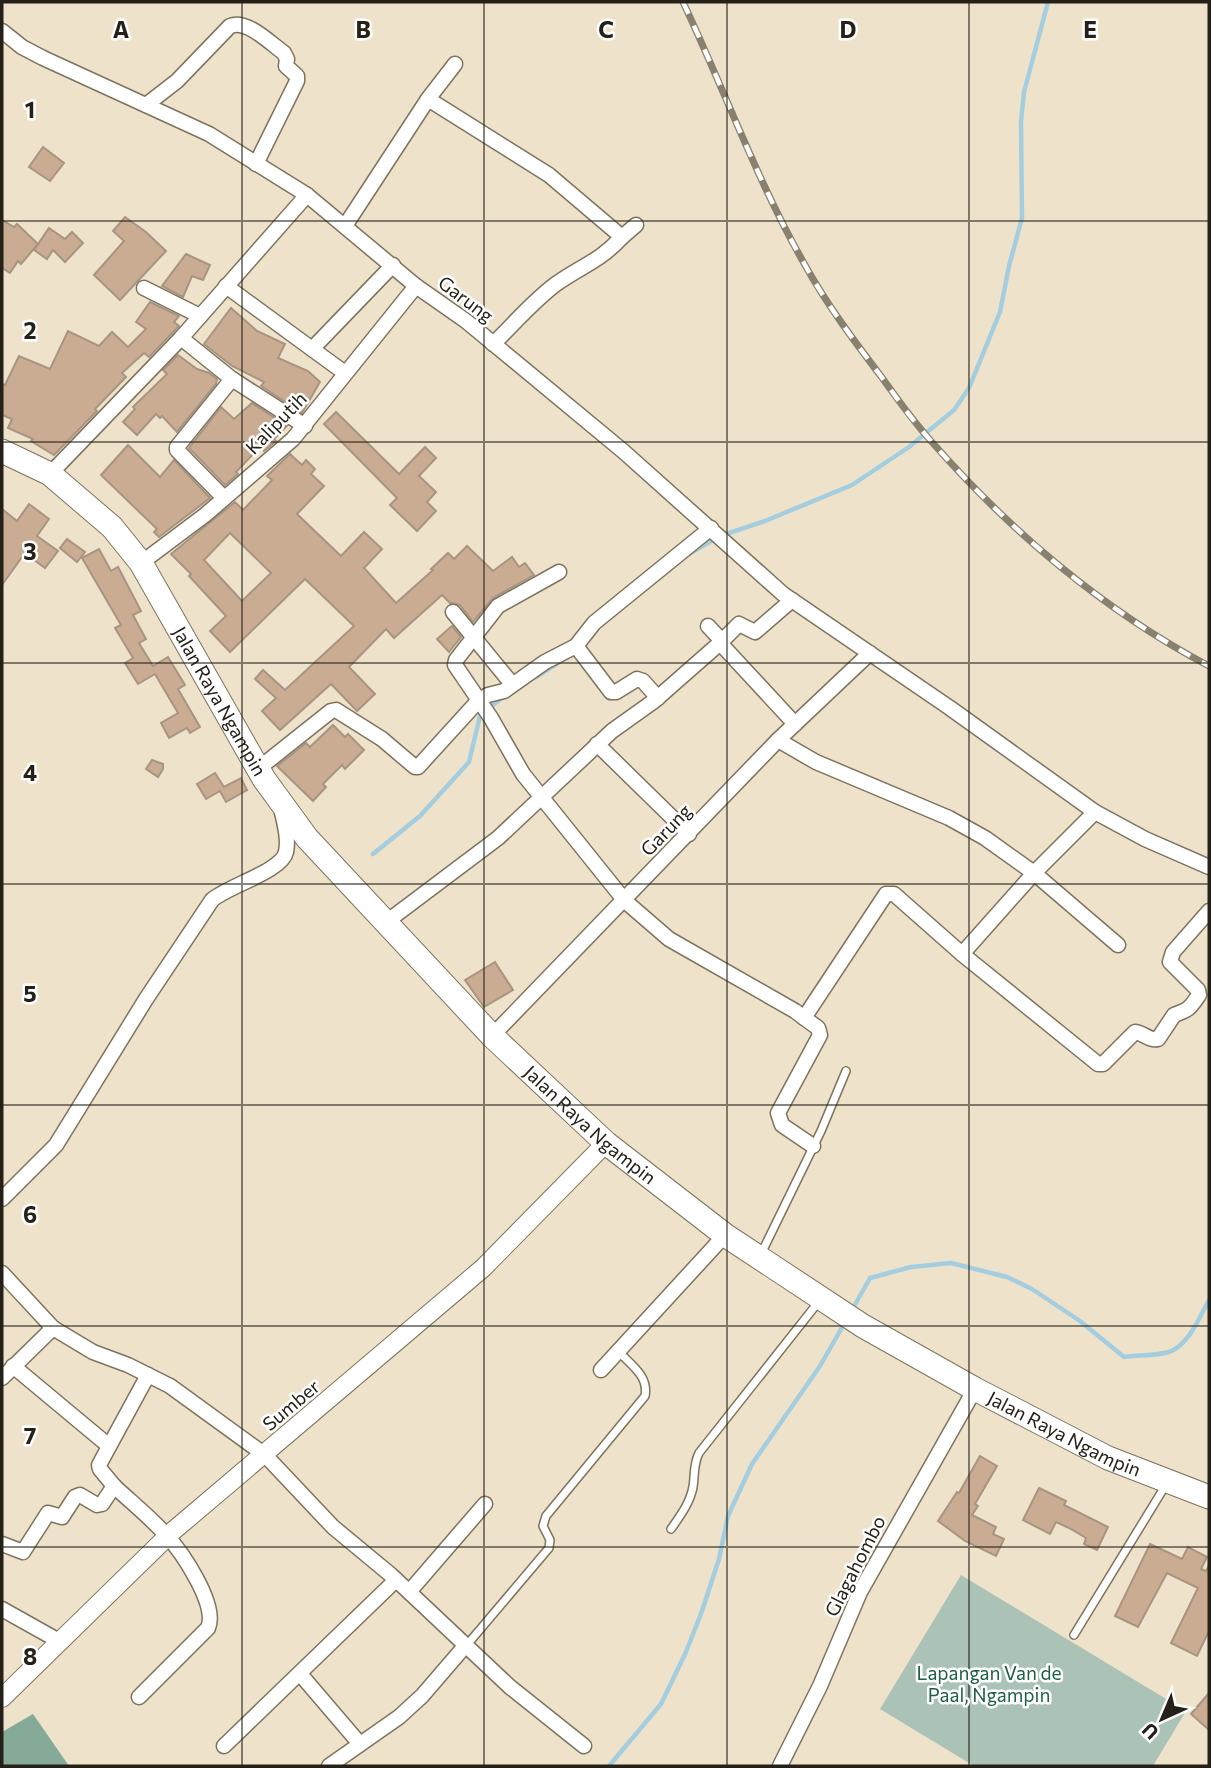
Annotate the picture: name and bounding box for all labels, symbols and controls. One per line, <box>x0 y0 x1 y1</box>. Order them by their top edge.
text: A <box>113 15 130 43</box>
text: B <box>355 15 371 43</box>
text: C <box>598 15 614 43</box>
text: D <box>840 15 857 43</box>
text: E <box>1083 15 1097 43</box>
text: 1 <box>25 95 35 123</box>
street label: Garung <box>434 270 498 327</box>
text: 2 <box>23 316 37 344</box>
street label: Kaliputih <box>240 387 311 459</box>
text: 3 <box>23 537 37 565</box>
street label: Jalan Raya Ngampin <box>168 622 272 780</box>
text: 4 <box>23 758 37 786</box>
street label: Garung <box>635 799 696 860</box>
text: 5 <box>23 979 37 1007</box>
street label: Jalan Raya Ngampin <box>520 1060 661 1189</box>
text: 6 <box>23 1200 37 1228</box>
street label: Sumber <box>258 1374 324 1435</box>
street label: Jalan Raya Ngampin <box>984 1386 1144 1481</box>
text: 7 <box>24 1421 36 1449</box>
street label: Glagahombo <box>819 1511 890 1620</box>
text: 8 <box>23 1642 37 1670</box>
park label: Lapangan Van de Paal, Ngampin <box>917 1661 1062 1706</box>
north arrow <box>1127 1684 1197 1754</box>
text: U <box>1137 1719 1163 1745</box>

